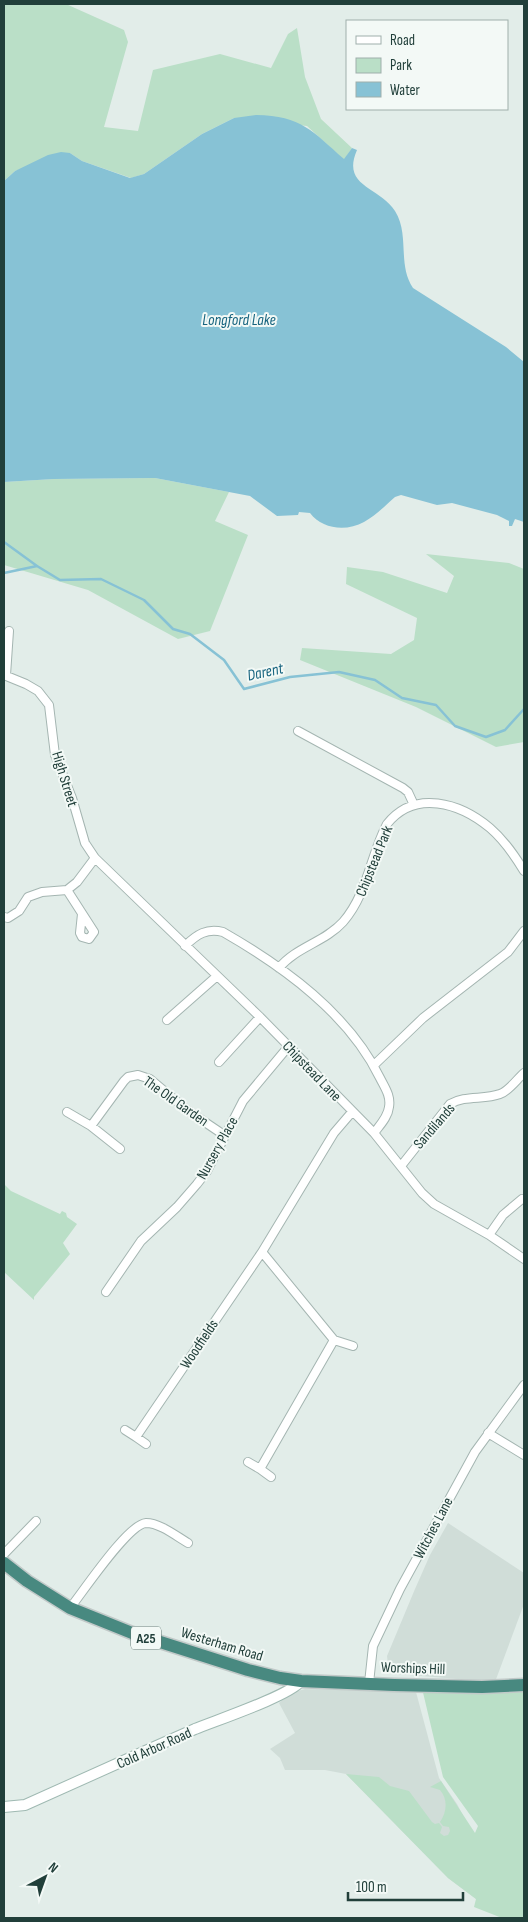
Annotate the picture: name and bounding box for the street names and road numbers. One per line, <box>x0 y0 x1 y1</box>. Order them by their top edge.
street label: High Street <box>47 749 82 810</box>
street label: Chipstead Park <box>352 823 397 899</box>
street label: Chipstead Lane <box>278 1037 345 1106</box>
street label: The Old Garden <box>139 1072 212 1131</box>
street label: Sandilands <box>409 1100 459 1153</box>
street label: Nursery Place <box>192 1114 242 1183</box>
street label: Woodfields <box>176 1316 223 1372</box>
street label: Witches Lane <box>409 1494 458 1562</box>
street label: Westerham Road <box>178 1623 265 1666</box>
road number: A25 <box>131 1626 161 1650</box>
street label: Worships Hill <box>380 1658 445 1679</box>
street label: Cold Arbor Road <box>114 1724 195 1773</box>

